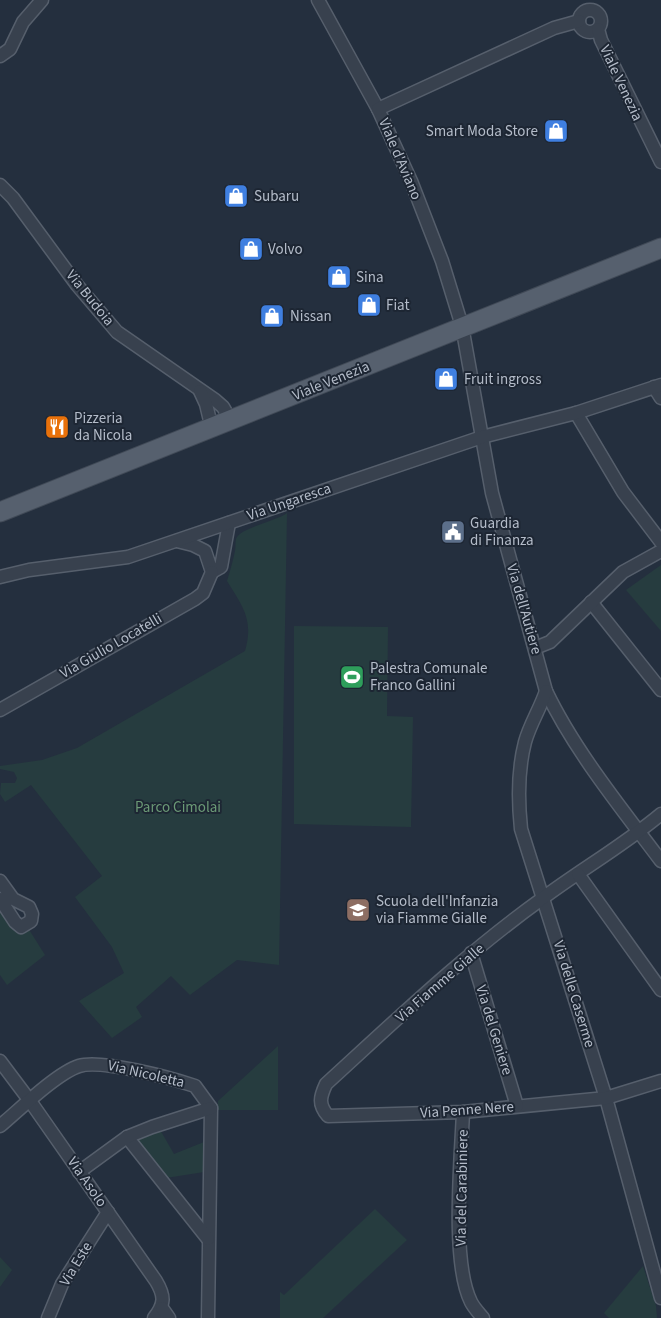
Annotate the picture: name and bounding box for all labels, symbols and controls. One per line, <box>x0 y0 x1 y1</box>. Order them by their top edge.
street label: Viale Venezia <box>594 42 648 124</box>
street label: Viale d'Aviano <box>373 115 427 203</box>
shop icon: Smart Moda Store <box>543 118 569 144</box>
place label: Smart Moda Store <box>426 121 538 142</box>
shop icon: Subaru <box>223 183 249 209</box>
place label: Subaru <box>254 186 299 207</box>
shop icon: Volvo <box>238 236 264 262</box>
place label: Volvo <box>268 239 303 260</box>
shop icon: Sina <box>326 264 352 290</box>
street label: Via Budoia <box>61 265 119 331</box>
place label: Sina <box>356 267 383 288</box>
shop icon: Fiat <box>356 292 382 318</box>
place label: Fiat <box>386 295 410 316</box>
shop icon: Nissan <box>259 303 285 329</box>
place label: Nissan <box>290 306 332 327</box>
street label: Viale Venezia <box>289 356 373 406</box>
shop icon: Fruit ingross <box>433 366 459 392</box>
place label: Fruit ingross <box>464 369 541 390</box>
place label: Pizzeria da Nicola <box>74 408 132 446</box>
restaurant icon: Pizzeria da Nicola <box>44 414 70 440</box>
street label: Via Ungaresca <box>244 478 334 526</box>
place label: Guardia di Finanza <box>470 513 534 551</box>
public building icon: Guardia di Finanza <box>440 519 466 545</box>
street label: Via dell'Autiere <box>501 561 547 657</box>
street label: Via Giulio Locatelli <box>56 608 166 684</box>
place label: Palestra Comunale Franco Gallini <box>370 658 487 696</box>
sports icon: Palestra Comunale Franco Gallini <box>339 664 365 690</box>
park label: Parco Cimolai <box>135 797 221 818</box>
place label: Scuola dell'Infanzia via Fiamme Gialle <box>376 891 498 929</box>
school or university icon: Scuola dell'Infanzia via Fiamme Gialle <box>345 897 371 923</box>
street label: Via Fiamme Gialle <box>391 938 489 1028</box>
street label: Via delle Caserme <box>548 938 600 1050</box>
street label: Via del Geniere <box>470 982 518 1078</box>
street label: Via Nicoletta <box>106 1055 186 1093</box>
street label: Via Penne Nere <box>419 1096 515 1124</box>
street label: Via del Carabiniere <box>450 1129 474 1247</box>
street label: Via Asolo <box>62 1153 112 1211</box>
street label: Via Este <box>55 1238 97 1290</box>

